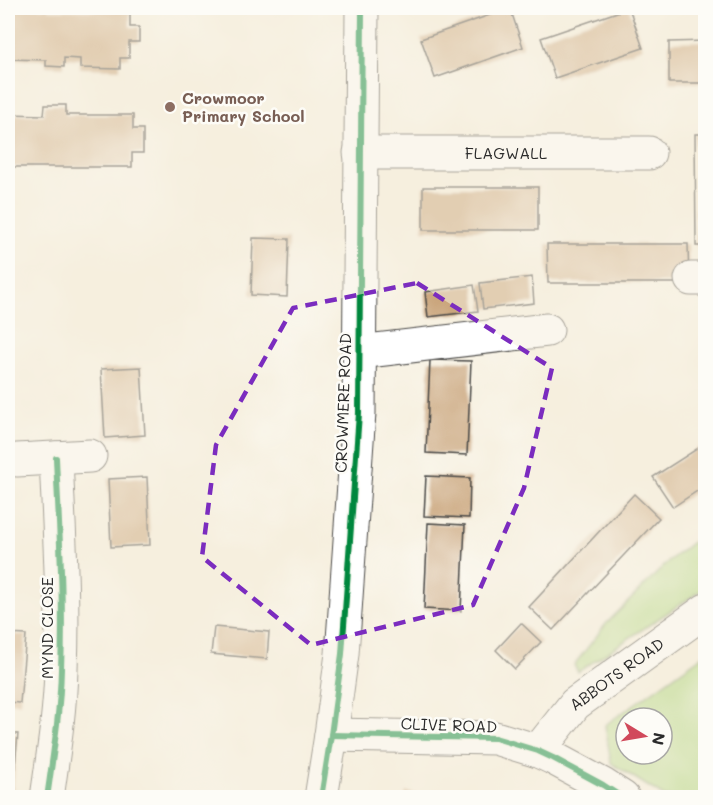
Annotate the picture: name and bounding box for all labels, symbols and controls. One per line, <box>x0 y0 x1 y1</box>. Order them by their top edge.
place label: Crowmoor Primary School <box>182 87 305 126</box>
marker: Crowmoor Primary School <box>163 100 177 114</box>
street label: FLAGWALL <box>465 142 548 163</box>
street label: CROWMERE ROAD <box>330 333 355 473</box>
street label: MYND CLOSE <box>36 577 57 679</box>
street label: ABBOTS ROAD <box>565 633 668 715</box>
north arrow <box>614 706 674 766</box>
street label: CLIVE ROAD <box>400 712 498 737</box>
text: N <box>648 731 671 747</box>

